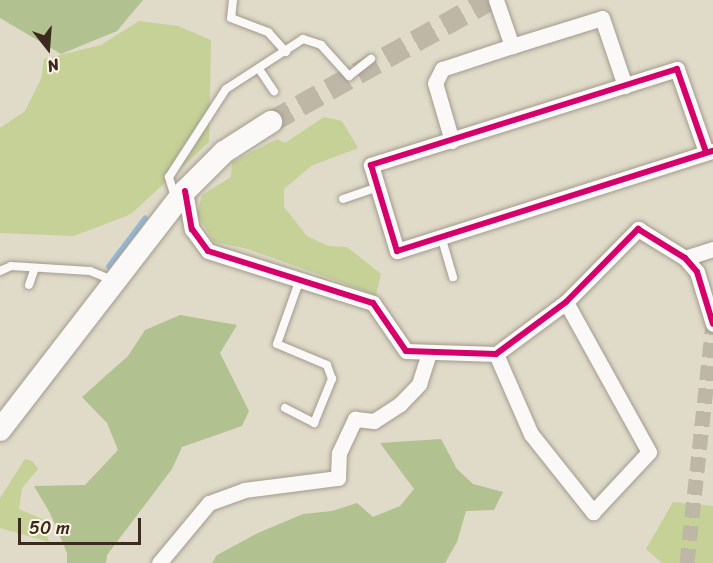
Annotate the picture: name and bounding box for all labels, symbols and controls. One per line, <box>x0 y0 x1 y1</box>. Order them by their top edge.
north arrow <box>18 18 78 78</box>
text: N <box>44 50 63 81</box>
scale bar <box>21 506 144 544</box>
text: 50 m <box>29 512 70 544</box>

